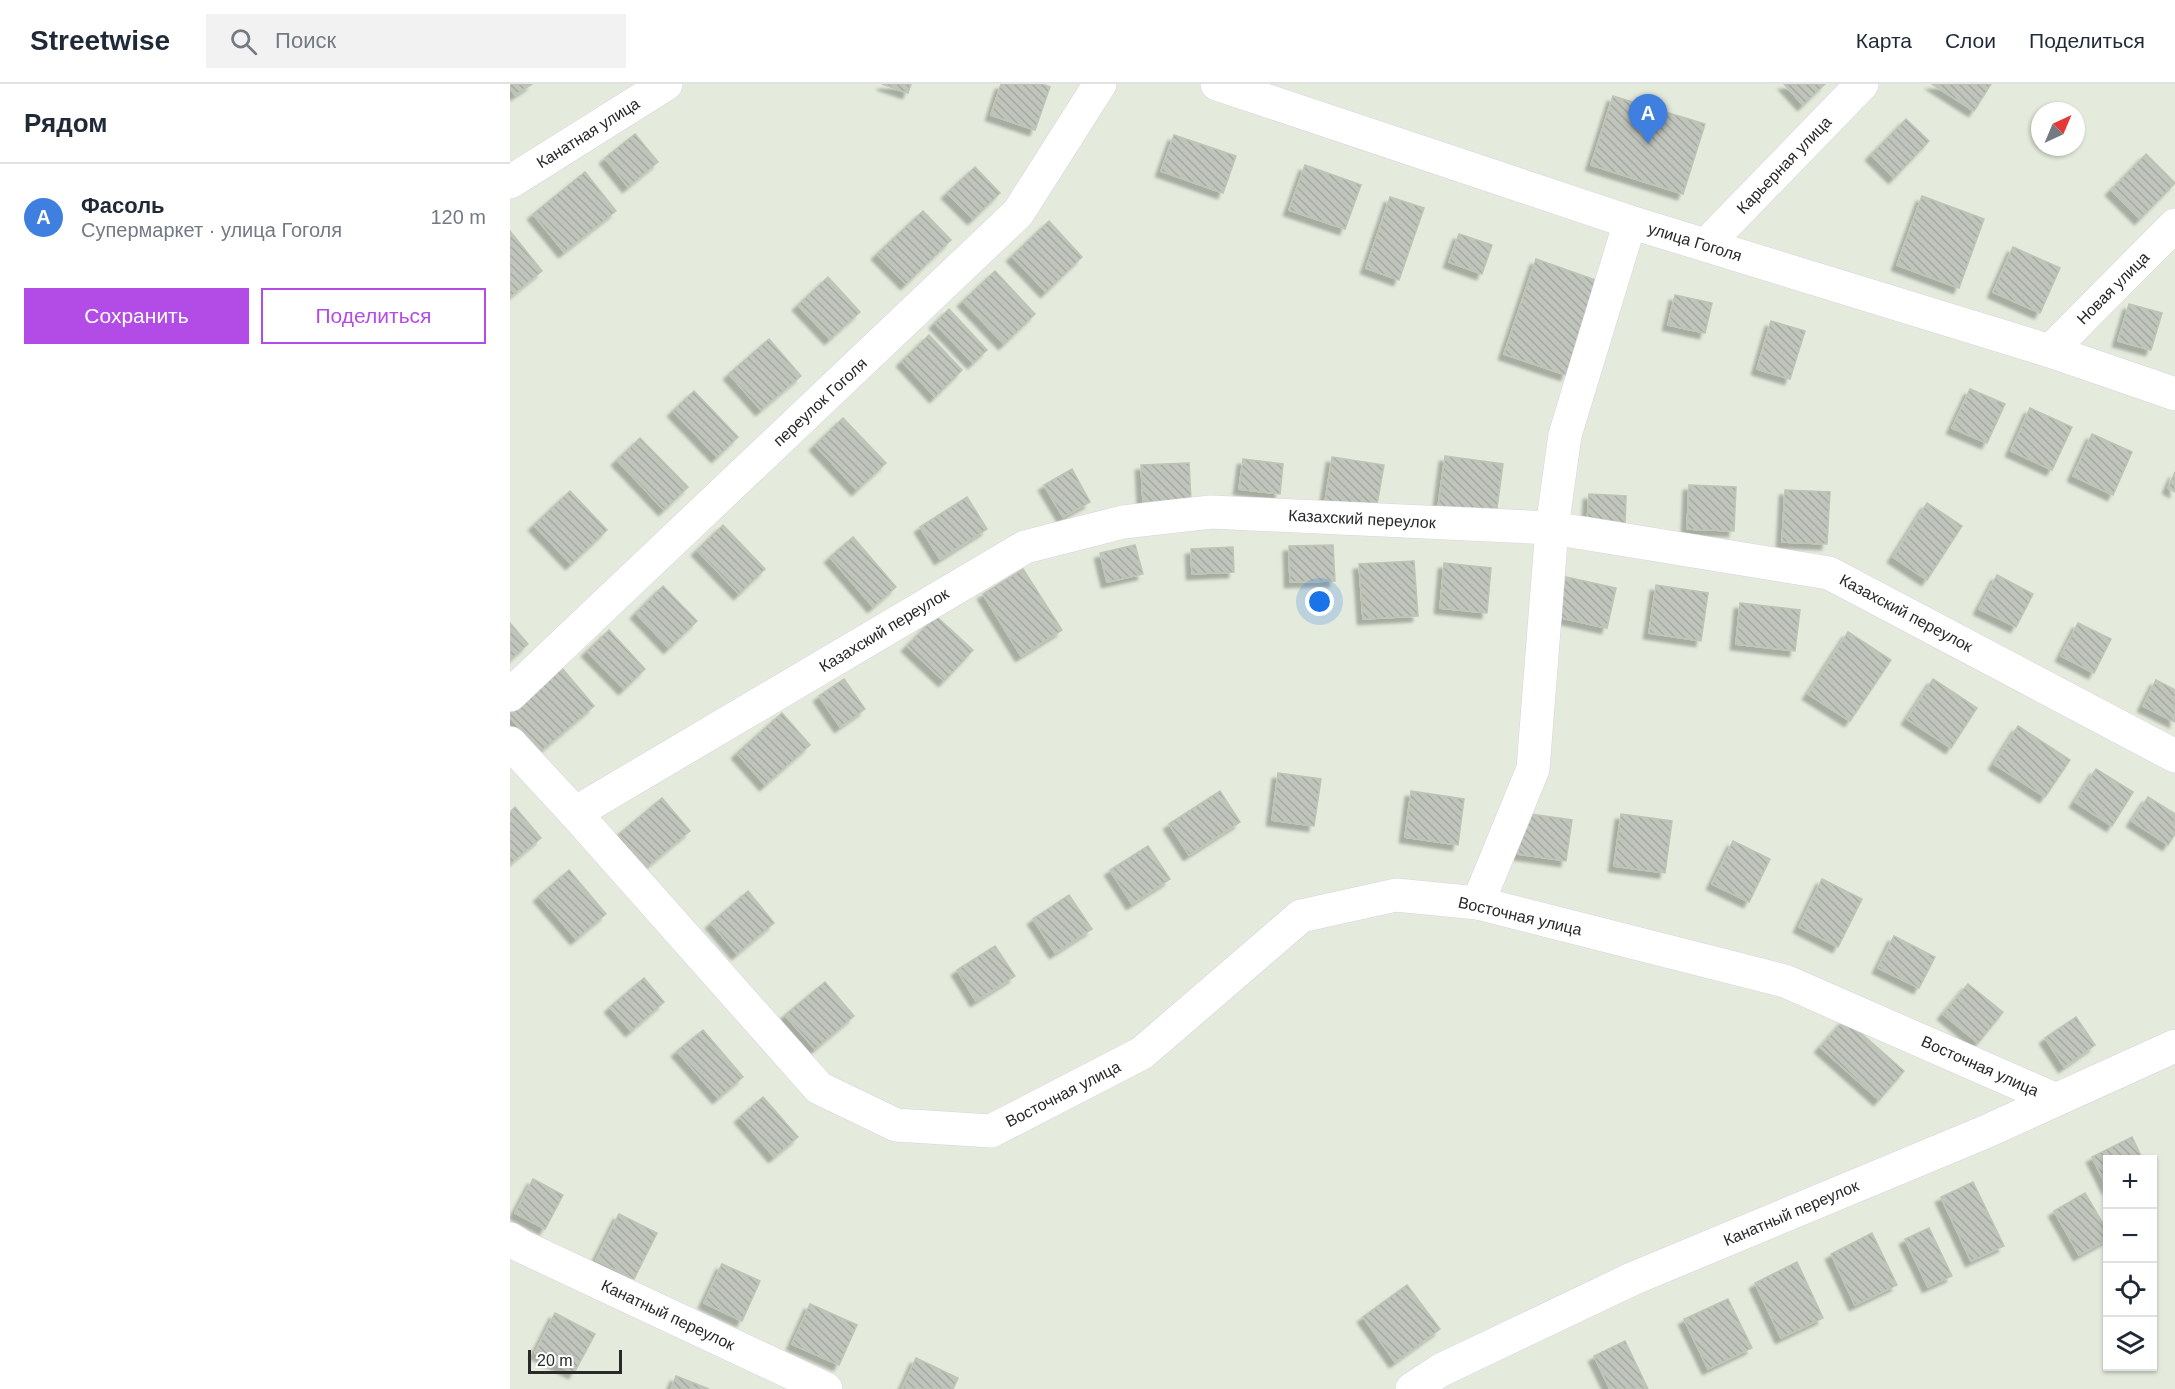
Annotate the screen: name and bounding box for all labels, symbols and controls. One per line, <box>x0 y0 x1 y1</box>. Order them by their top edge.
search box <box>206 14 626 68</box>
text: Streetwise <box>30 25 170 56</box>
icon: search <box>227 25 260 58</box>
text: Поиск <box>275 28 336 53</box>
text: Карта <box>1856 29 1912 52</box>
text: Слои <box>1945 29 1996 52</box>
text: Поделиться <box>2029 29 2145 52</box>
pin: A <box>1628 94 1668 144</box>
street label: Канатная улица <box>534 95 643 171</box>
north arrow <box>2031 102 2085 156</box>
text: Рядом <box>24 108 107 138</box>
street label: Карьерная улица <box>1733 113 1835 217</box>
text: Фасоль <box>81 193 165 218</box>
text: A <box>36 206 51 228</box>
text: 120 m <box>430 206 486 228</box>
text: Супермаркет · улица Гоголя <box>81 219 342 241</box>
street label: улица Гоголя <box>1646 220 1744 264</box>
street label: Новая улица <box>2073 248 2153 328</box>
button: Сохранить <box>24 288 249 344</box>
button: Поделиться <box>261 288 486 344</box>
street label: переулок Гоголя <box>770 354 870 450</box>
street label: Казахский переулок <box>1288 507 1437 531</box>
street label: Казахский переулок <box>1837 571 1976 656</box>
street label: Казахский переулок <box>816 584 953 675</box>
your location <box>1305 587 1334 616</box>
street label: Восточная улица <box>1456 893 1584 939</box>
street label: Восточная улица <box>1919 1033 2041 1100</box>
street label: Восточная улица <box>1003 1058 1123 1130</box>
map controls <box>2103 1155 2157 1371</box>
button: + <box>2103 1155 2157 1209</box>
street label: Канатный переулок <box>1721 1176 1862 1249</box>
button: − <box>2103 1209 2157 1263</box>
button: locate <box>2103 1263 2157 1317</box>
street label: Канатный переулок <box>599 1277 738 1354</box>
button: layers <box>2103 1317 2157 1371</box>
scale bar <box>528 1347 622 1374</box>
text: 20 m <box>537 1352 573 1369</box>

